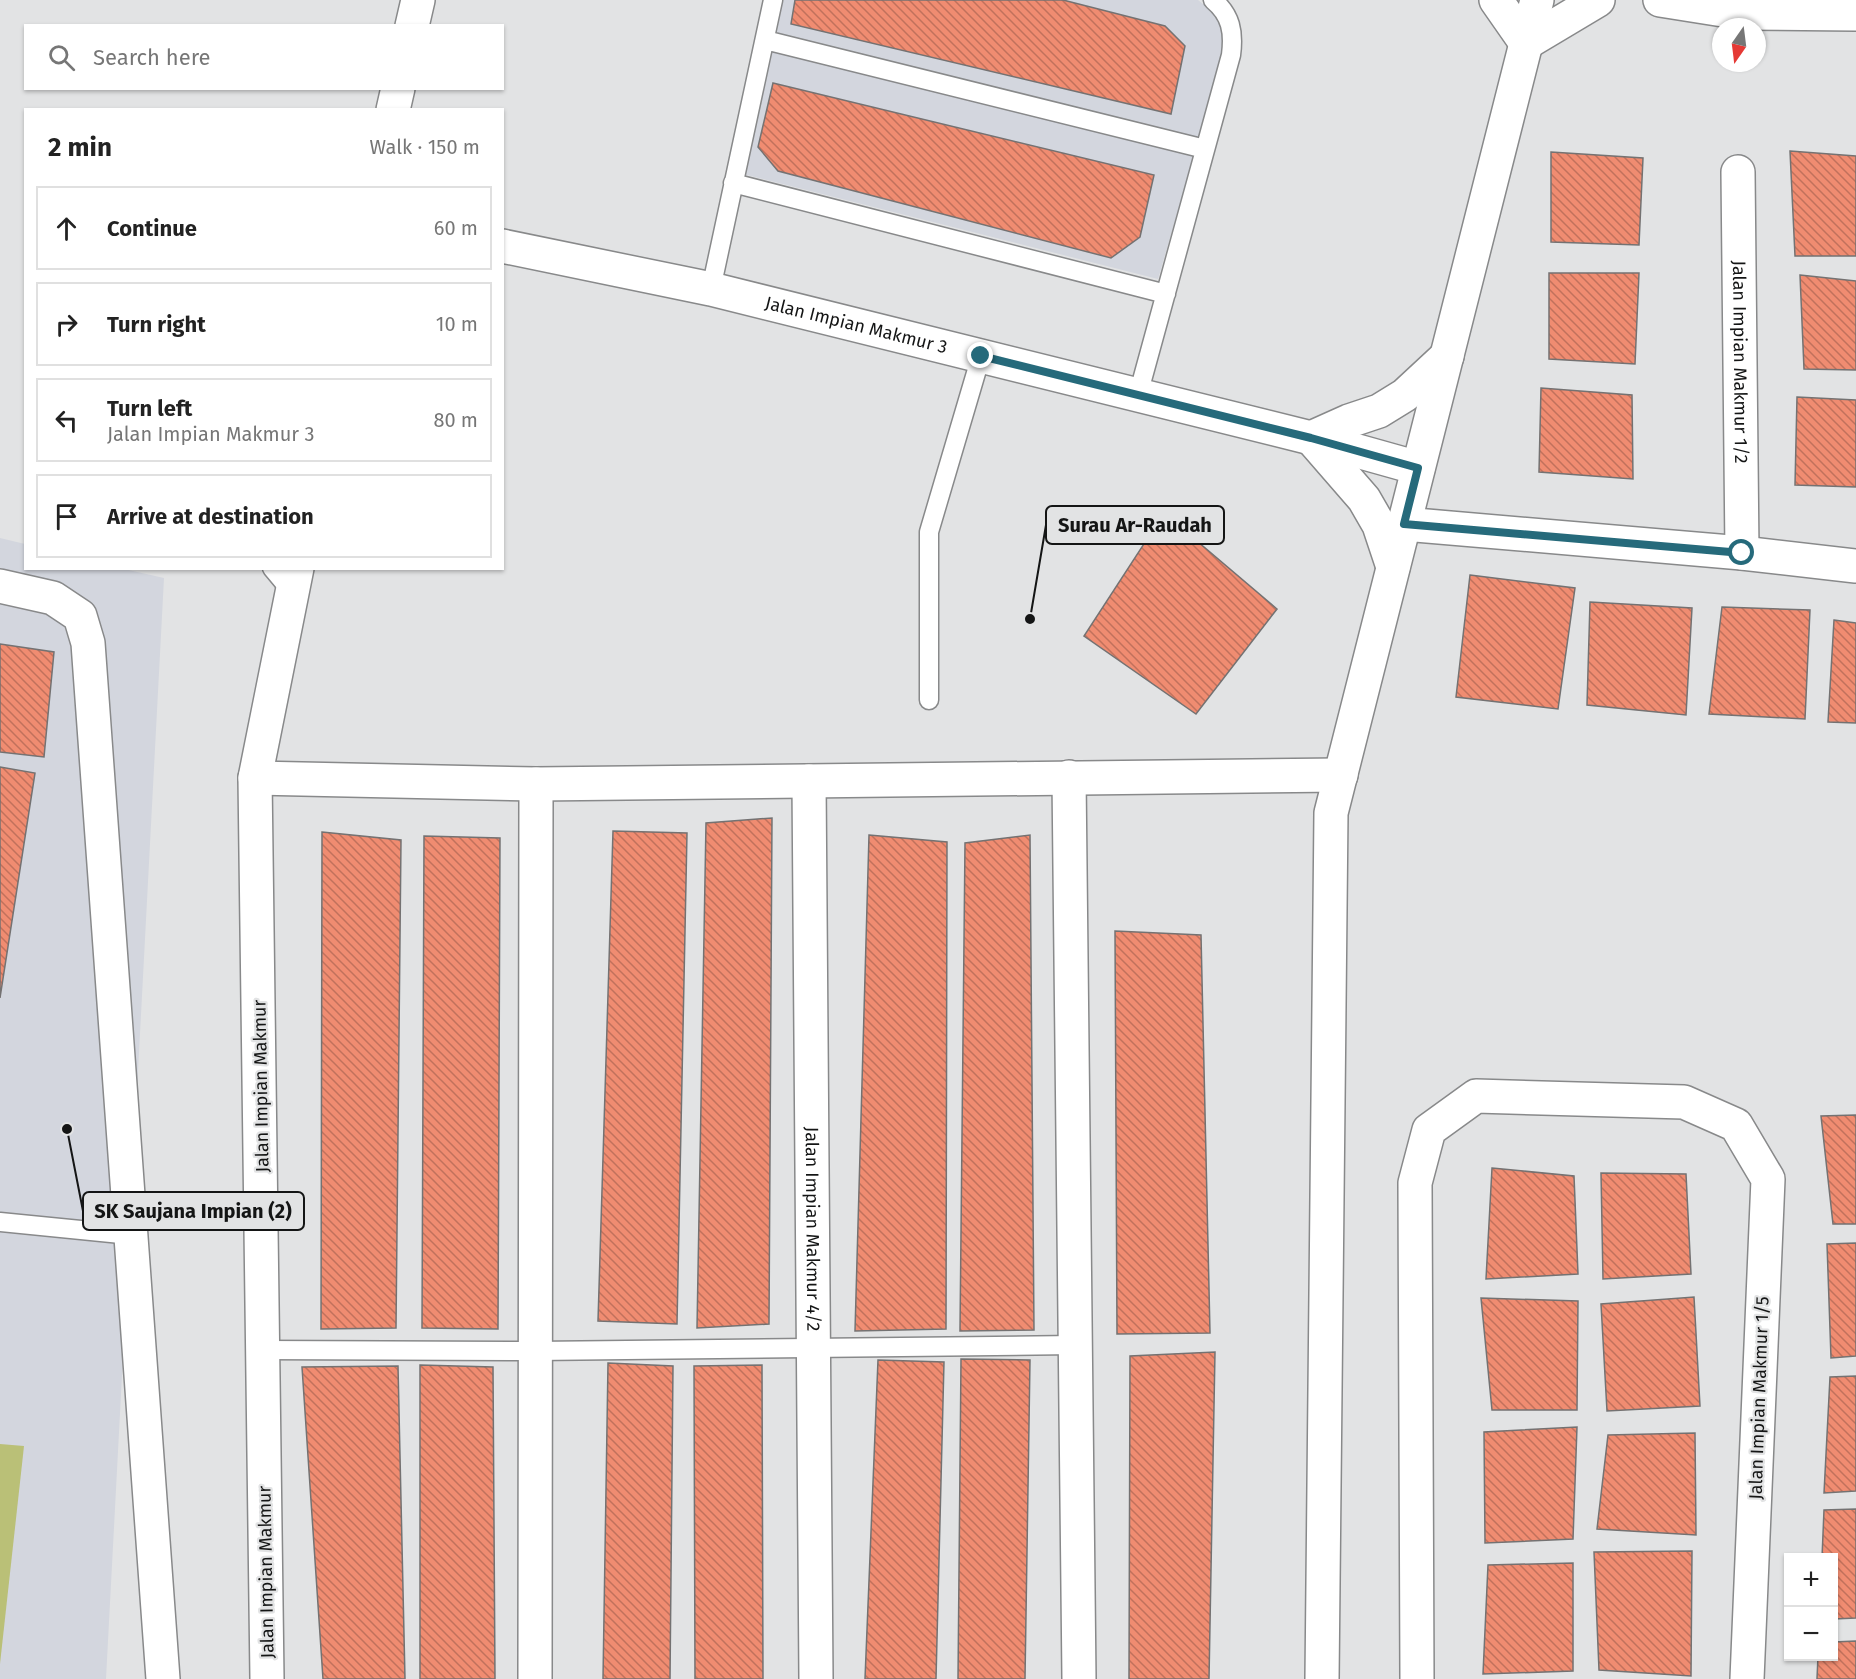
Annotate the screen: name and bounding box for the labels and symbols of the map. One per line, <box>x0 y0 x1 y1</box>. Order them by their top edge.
north arrow <box>1712 18 1766 72</box>
street label: Jalan Impian Makmur 1/2 <box>1728 260 1752 464</box>
street label: Jalan Impian Makmur 3 <box>763 292 950 358</box>
route end <box>967 342 993 368</box>
callout: Surau Ar-Raudah <box>1046 506 1224 544</box>
text: Surau Ar-Raudah <box>1058 513 1212 537</box>
route start <box>1728 539 1754 565</box>
street label: Jalan Impian Makmur <box>248 999 274 1173</box>
street label: Jalan Impian Makmur 4/2 <box>801 1127 824 1331</box>
callout: SK Saujana Impian (2) <box>83 1192 304 1230</box>
text: SK Saujana Impian (2) <box>94 1199 292 1223</box>
street label: Jalan Impian Makmur 1/5 <box>1744 1296 1774 1500</box>
street label: Jalan Impian Makmur <box>253 1485 279 1659</box>

